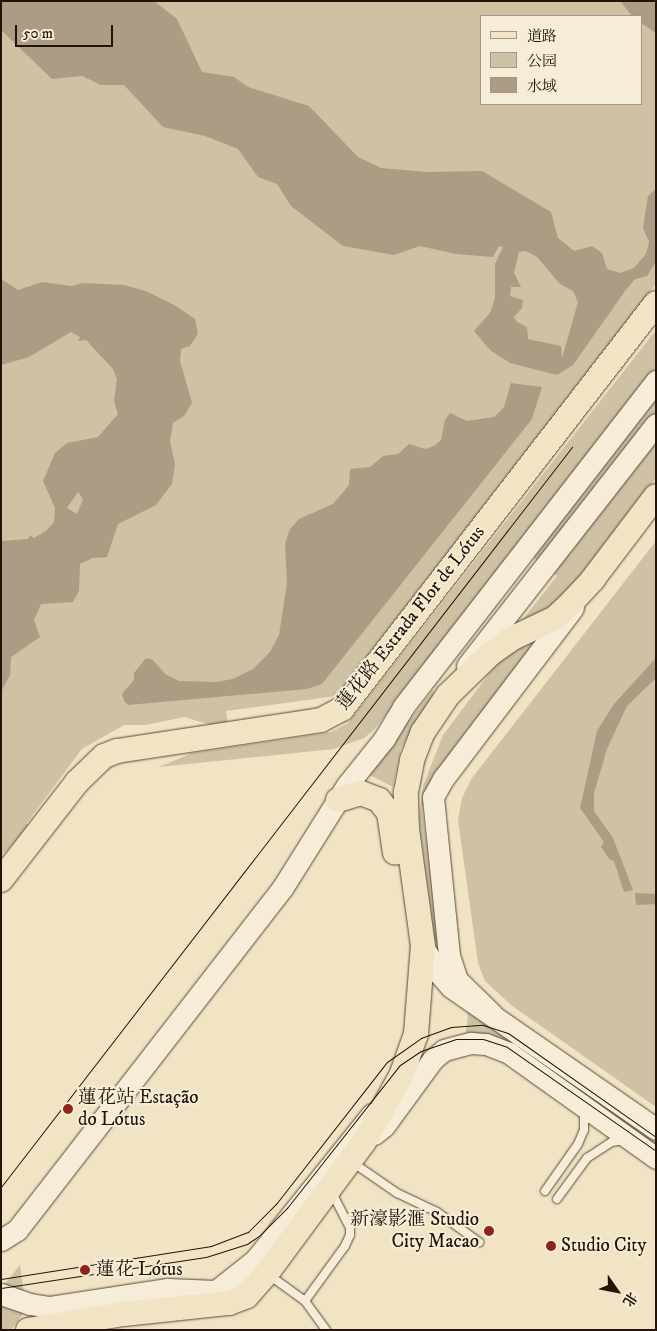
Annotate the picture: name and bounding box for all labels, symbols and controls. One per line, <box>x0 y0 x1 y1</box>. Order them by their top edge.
scale bar <box>18 15 115 47</box>
legend <box>480 15 642 105</box>
text: 50 m <box>23 24 53 43</box>
text: 道路 <box>527 27 557 46</box>
text: 公园 <box>527 52 557 71</box>
text: 水域 <box>527 77 557 96</box>
street label: 蓮花路 Estrada Flor de Lótus <box>332 521 490 715</box>
place label: 蓮花站 Estação do Lótus <box>78 1087 199 1131</box>
marker: 蓮花站 Estação do Lótus <box>62 1103 74 1115</box>
place label: 新濠影滙 Studio City Macao <box>350 1209 479 1253</box>
marker: 新濠影滙 Studio City Macao <box>483 1225 495 1237</box>
place label: Studio City <box>561 1235 646 1257</box>
marker: Studio City <box>545 1240 557 1252</box>
place label: 蓮花 Lótus <box>96 1259 183 1281</box>
marker: 蓮花 Lótus <box>78 1263 92 1277</box>
north arrow <box>592 1266 642 1316</box>
text: 北 <box>618 1288 641 1310</box>

